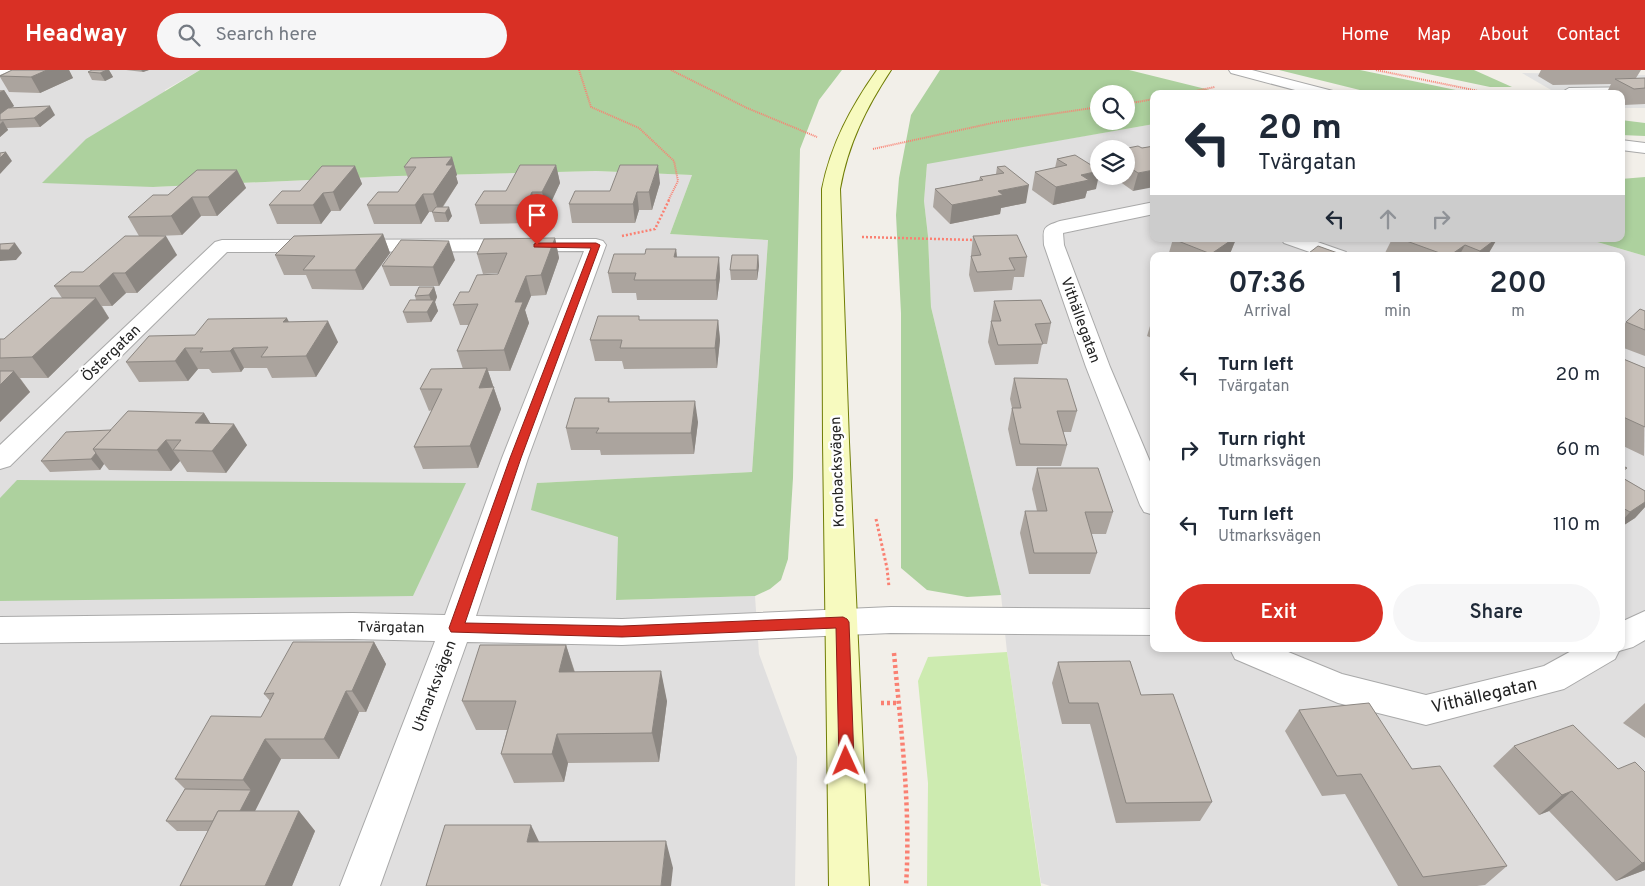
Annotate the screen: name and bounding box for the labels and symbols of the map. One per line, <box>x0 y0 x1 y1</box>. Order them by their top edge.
pin <box>516 194 558 245</box>
street label: Vithällegatan <box>1055 275 1104 366</box>
street label: Östergatan <box>78 321 146 387</box>
street label: Kronbacksvägen <box>827 416 850 528</box>
street label: Tvärgatan <box>357 618 425 639</box>
street label: Utmarksvägen <box>409 638 462 735</box>
street label: Vithällegatan <box>1429 673 1539 720</box>
position arrow <box>819 734 871 786</box>

